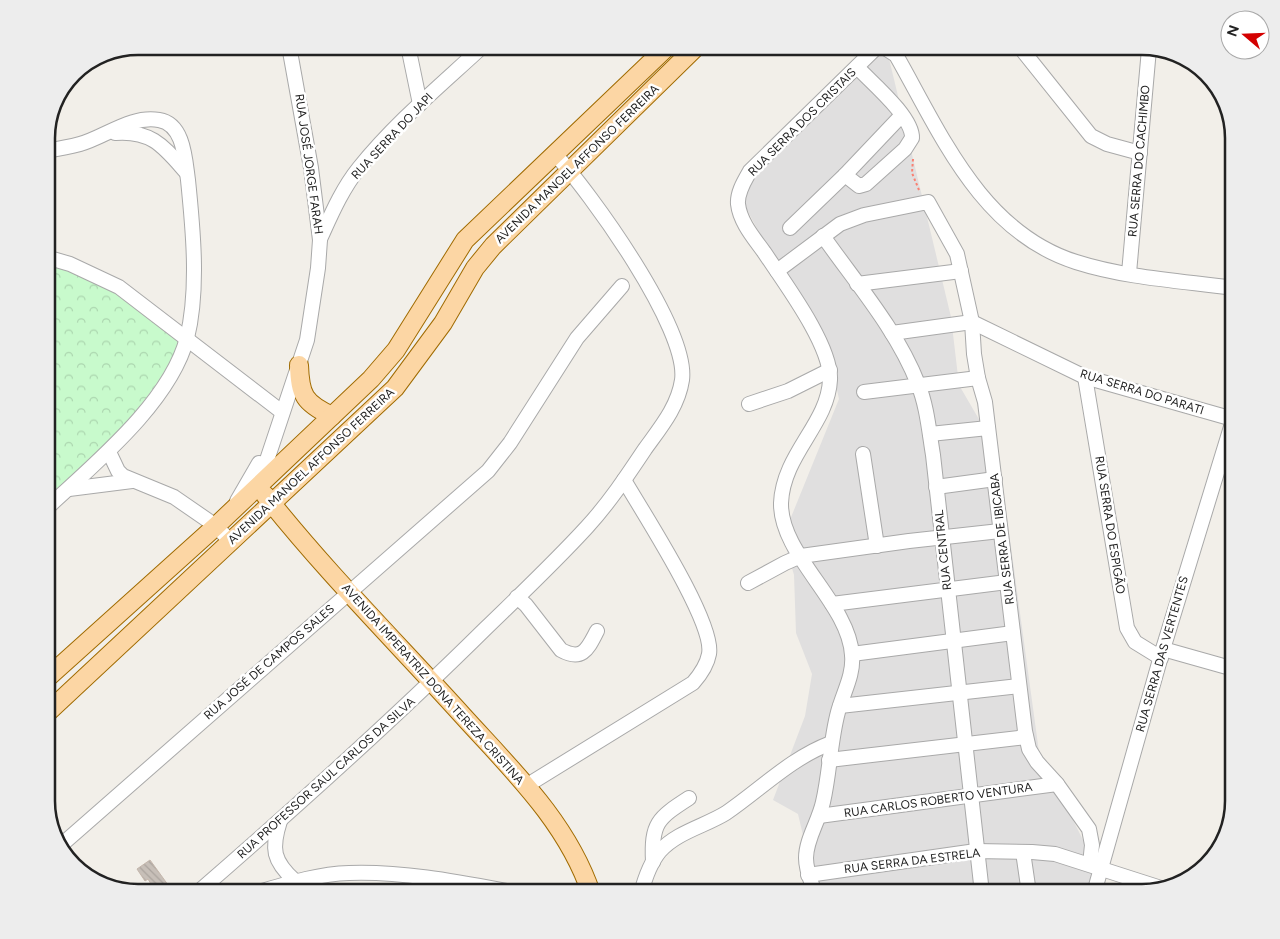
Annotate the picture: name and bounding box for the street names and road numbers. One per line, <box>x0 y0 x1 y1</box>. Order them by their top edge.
street label: RUA SERRA DOS CRISTAIS <box>745 65 859 179</box>
street label: AVENIDA MANOEL AFFONSO FERREIRA <box>492 82 662 246</box>
street label: RUA SERRA DO CACHIMBO <box>1125 84 1153 238</box>
street label: RUA SERRA DO JAPI <box>348 90 436 182</box>
street label: RUA JOSÉ JORGE FARAH <box>292 93 326 235</box>
street label: RUA SERRA DO PARATI <box>1078 366 1206 418</box>
street label: AVENIDA MANOEL AFFONSO FERREIRA <box>225 385 397 547</box>
street label: RUA SERRA DO ESPIGÃO <box>1092 455 1128 595</box>
street label: RUA SERRA DE IBICABA <box>987 473 1017 605</box>
street label: RUA CENTRAL <box>932 508 954 591</box>
street label: RUA SERRA DAS VERTENTES <box>1133 574 1191 734</box>
street label: AVENIDA IMPERATRIZ DONA TEREZA CRISTINA <box>339 581 527 787</box>
street label: RUA JOSÉ DE CAMPOS SALES <box>201 602 337 722</box>
street label: RUA PROFESSOR SAUL CARLOS DA SILVA <box>234 694 418 862</box>
street label: RUA CARLOS ROBERTO VENTURA <box>843 780 1033 820</box>
street label: RUA SERRA DA ESTRELA <box>843 846 981 876</box>

